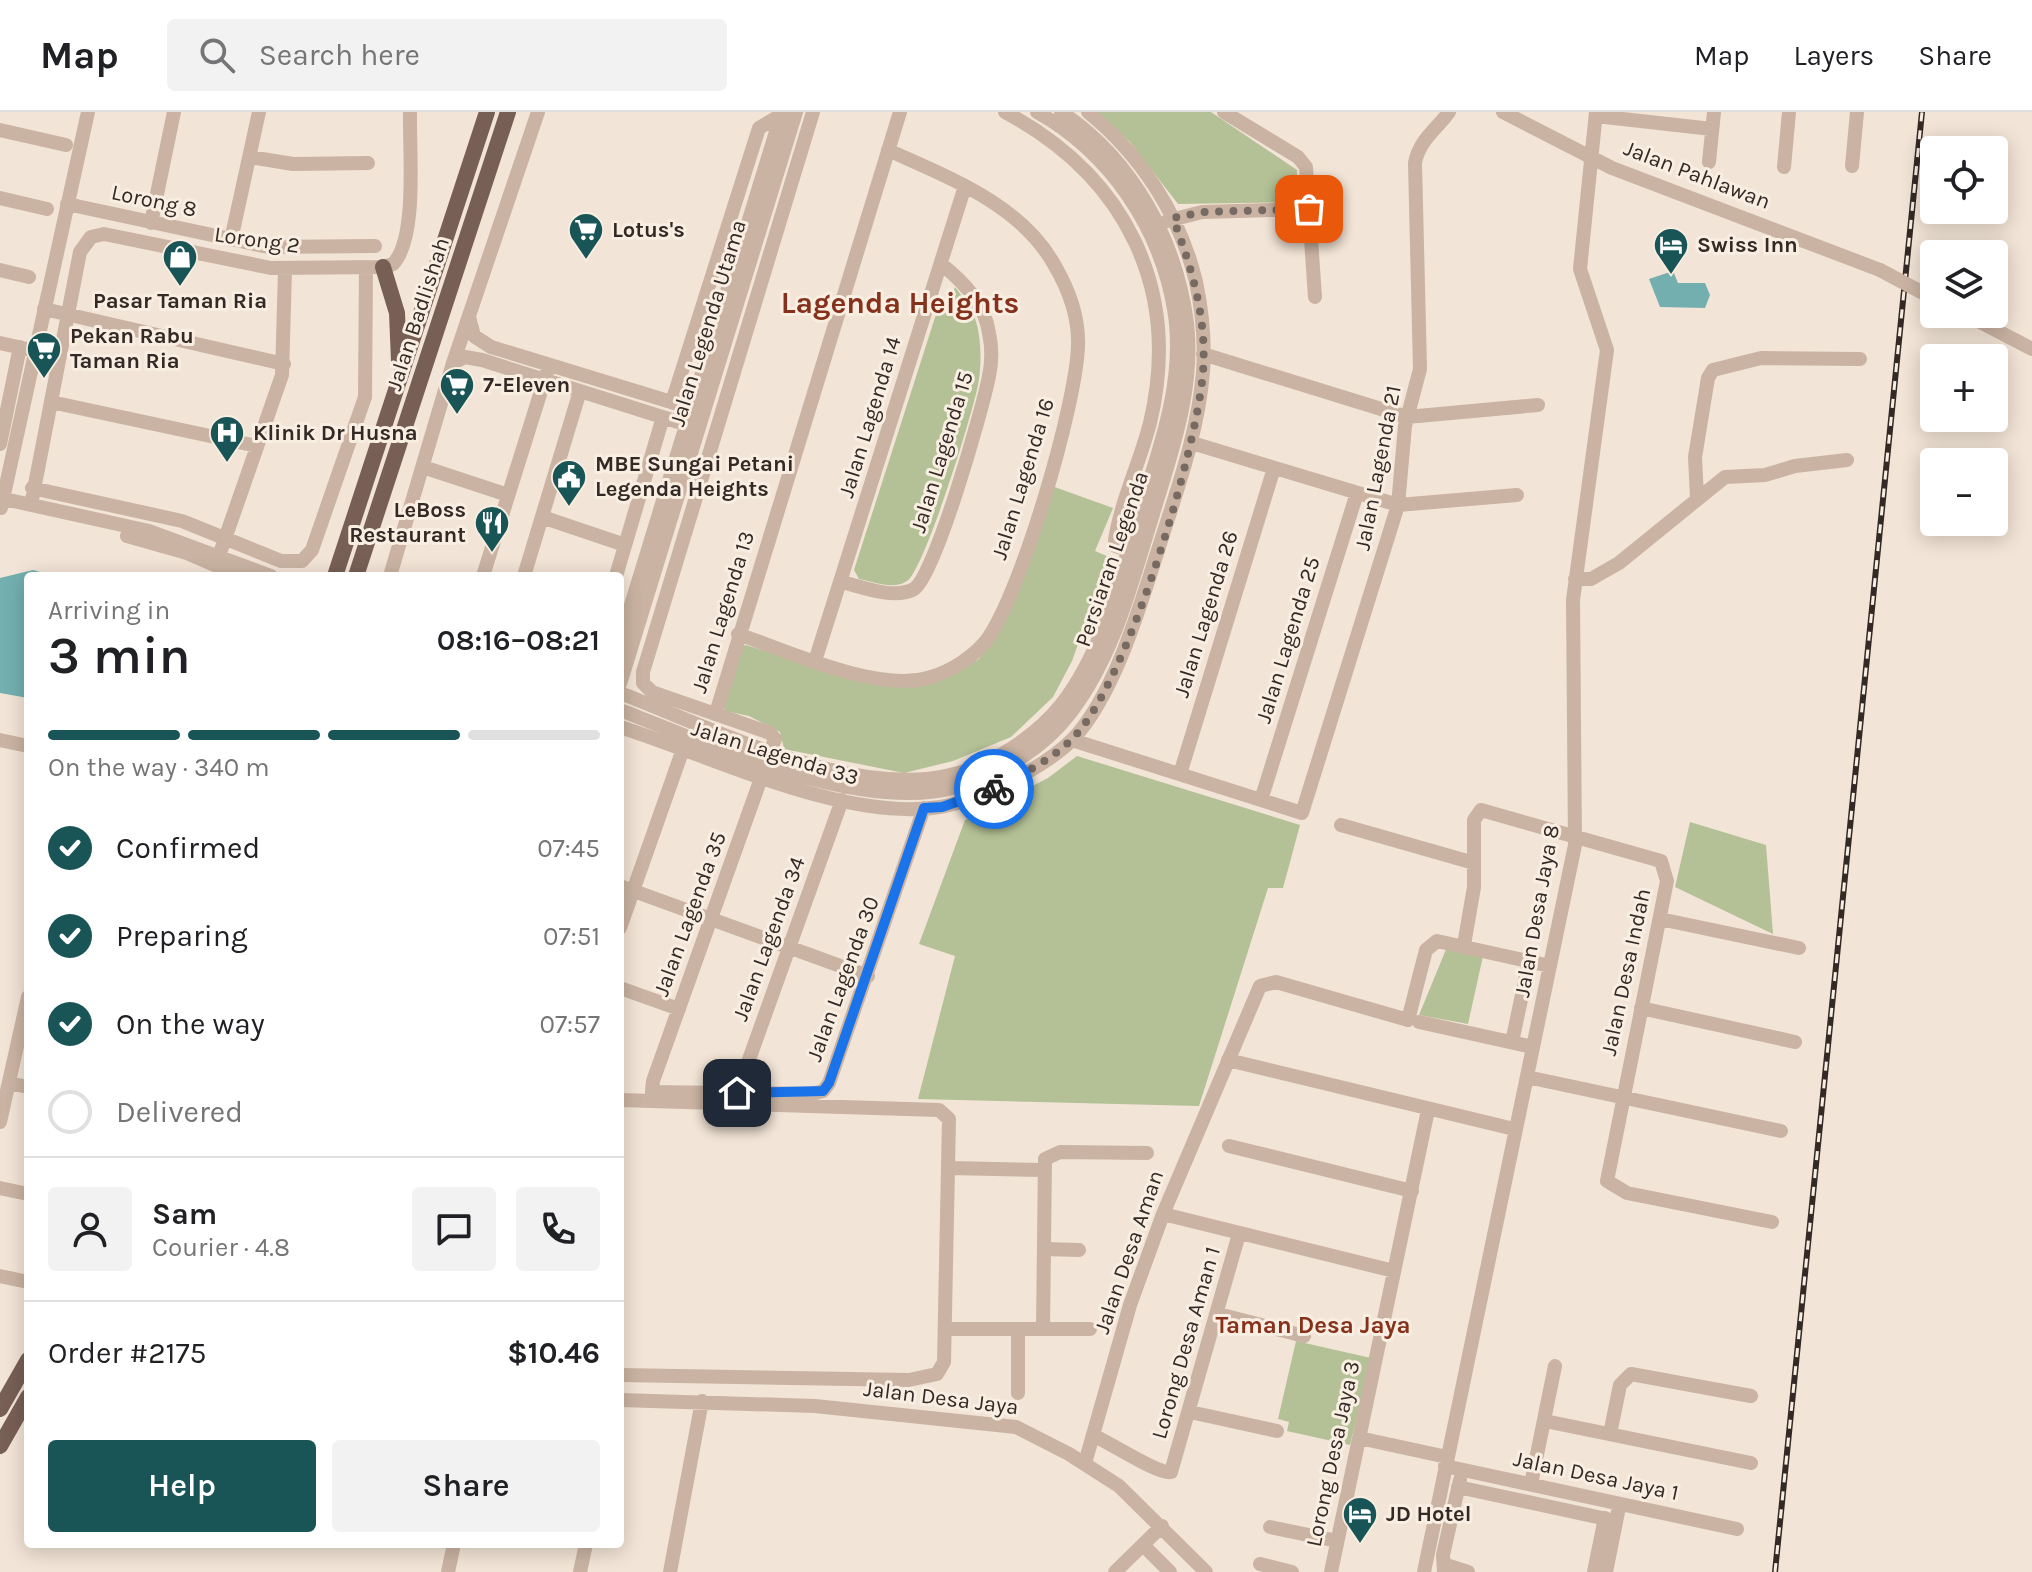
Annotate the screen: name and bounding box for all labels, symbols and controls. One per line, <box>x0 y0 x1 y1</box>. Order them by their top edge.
search box <box>167 19 727 91</box>
text: Map <box>40 33 119 78</box>
icon: search <box>195 33 239 77</box>
text: Search here <box>259 37 420 73</box>
text: Map <box>1694 39 1749 72</box>
text: Layers <box>1793 39 1874 72</box>
text: Share <box>1918 39 1992 72</box>
street label: Jalan Pahlawan <box>1620 135 1774 215</box>
map controls <box>1920 136 2008 536</box>
button: locate <box>1920 136 2008 224</box>
pin <box>1275 175 1343 243</box>
street label: Lorong 8 <box>109 179 199 223</box>
icon: bag <box>1287 187 1331 231</box>
supermarket icon: Lotus's <box>567 211 605 261</box>
place label: Lotus's <box>612 217 685 243</box>
street label: Jalan Legenda Utama <box>664 217 752 429</box>
street label: Lorong 2 <box>213 221 301 259</box>
hotel icon: Swiss Inn <box>1652 226 1690 276</box>
place label: Swiss Inn <box>1697 232 1798 258</box>
street label: Jalan Badlishah <box>381 234 455 394</box>
shop icon: Pasar Taman Ria <box>161 238 199 288</box>
button: layers <box>1920 240 2008 328</box>
district label: Lagenda Heights <box>781 285 1019 321</box>
place label: Pasar Taman Ria <box>93 288 267 314</box>
place label: Pekan Rabu Taman Ria <box>70 323 194 374</box>
supermarket icon: Pekan Rabu Taman Ria <box>25 330 63 380</box>
street label: Jalan Lagenda 14 <box>833 333 907 501</box>
button: + <box>1920 344 2008 432</box>
supermarket icon: 7-Eleven <box>438 366 476 416</box>
street label: Jalan Lagenda 15 <box>905 368 979 536</box>
place label: 7-Eleven <box>483 372 570 398</box>
street label: Jalan Lagenda 21 <box>1349 383 1407 553</box>
street label: Jalan Lagenda 16 <box>986 395 1060 563</box>
hospital icon: Klinik Dr Husna <box>208 414 246 464</box>
place label: Klinik Dr Husna <box>253 420 418 446</box>
button: − <box>1920 448 2008 536</box>
place label: MBE Sungai Petani Legenda Heights <box>595 451 794 502</box>
public building icon: MBE Sungai Petani Legenda Heights <box>550 458 588 508</box>
street label: Persiaran Legenda <box>1070 468 1154 650</box>
place label: LeBoss Restaurant <box>349 497 466 548</box>
restaurant icon: LeBoss Restaurant <box>473 504 511 554</box>
street label: Jalan Lagenda 13 <box>686 528 760 696</box>
street label: Jalan Lagenda 26 <box>1168 528 1244 700</box>
street label: Jalan Lagenda 25 <box>1250 554 1326 726</box>
text: Arriving in <box>48 595 170 626</box>
text: 08:16–08:21 <box>437 622 600 658</box>
text: 3 min <box>48 625 191 686</box>
street label: Jalan Lagenda 33 <box>688 715 862 791</box>
courier <box>954 749 1034 829</box>
text: On the way · 340 m <box>48 752 270 783</box>
icon: bike <box>972 767 1016 811</box>
street label: Jalan Desa Jaya 8 <box>1509 823 1565 999</box>
icon: check <box>48 826 92 870</box>
street label: Jalan Lagenda 35 <box>648 828 732 1000</box>
text: Confirmed <box>116 830 260 866</box>
text: 07:45 <box>537 833 600 864</box>
street label: Jalan Lagenda 34 <box>727 853 811 1025</box>
street label: Jalan Desa Indah <box>1596 886 1656 1058</box>
street label: Jalan Lagenda 30 <box>801 893 885 1065</box>
icon: check <box>48 914 92 958</box>
text: Preparing <box>116 918 248 954</box>
text: 07:51 <box>543 921 600 952</box>
icon: check <box>48 1002 92 1046</box>
text: On the way <box>116 1006 265 1042</box>
text: 07:57 <box>539 1009 600 1040</box>
pin <box>703 1059 771 1127</box>
icon: home <box>715 1071 759 1115</box>
text: Delivered <box>116 1094 243 1130</box>
street label: Jalan Desa Aman <box>1089 1167 1169 1337</box>
button: person <box>48 1187 132 1271</box>
button: chat <box>412 1187 496 1271</box>
button: phone <box>516 1187 600 1271</box>
text: Sam <box>152 1196 217 1232</box>
text: Courier · 4.8 <box>152 1232 290 1263</box>
street label: Lorong Desa Aman 1 <box>1146 1244 1226 1442</box>
district label: Taman Desa Jaya <box>1215 1311 1411 1339</box>
text: Order #2175 <box>48 1335 206 1371</box>
text: $10.46 <box>507 1335 600 1371</box>
street label: Lorong Desa Jaya 3 <box>1301 1359 1365 1549</box>
street label: Jalan Desa Jaya <box>862 1376 1020 1420</box>
button: Help <box>48 1440 316 1532</box>
button: Share <box>332 1440 600 1532</box>
street label: Jalan Desa Jaya 1 <box>1511 1446 1681 1506</box>
hotel icon: JD Hotel <box>1341 1495 1379 1545</box>
place label: JD Hotel <box>1386 1501 1471 1527</box>

